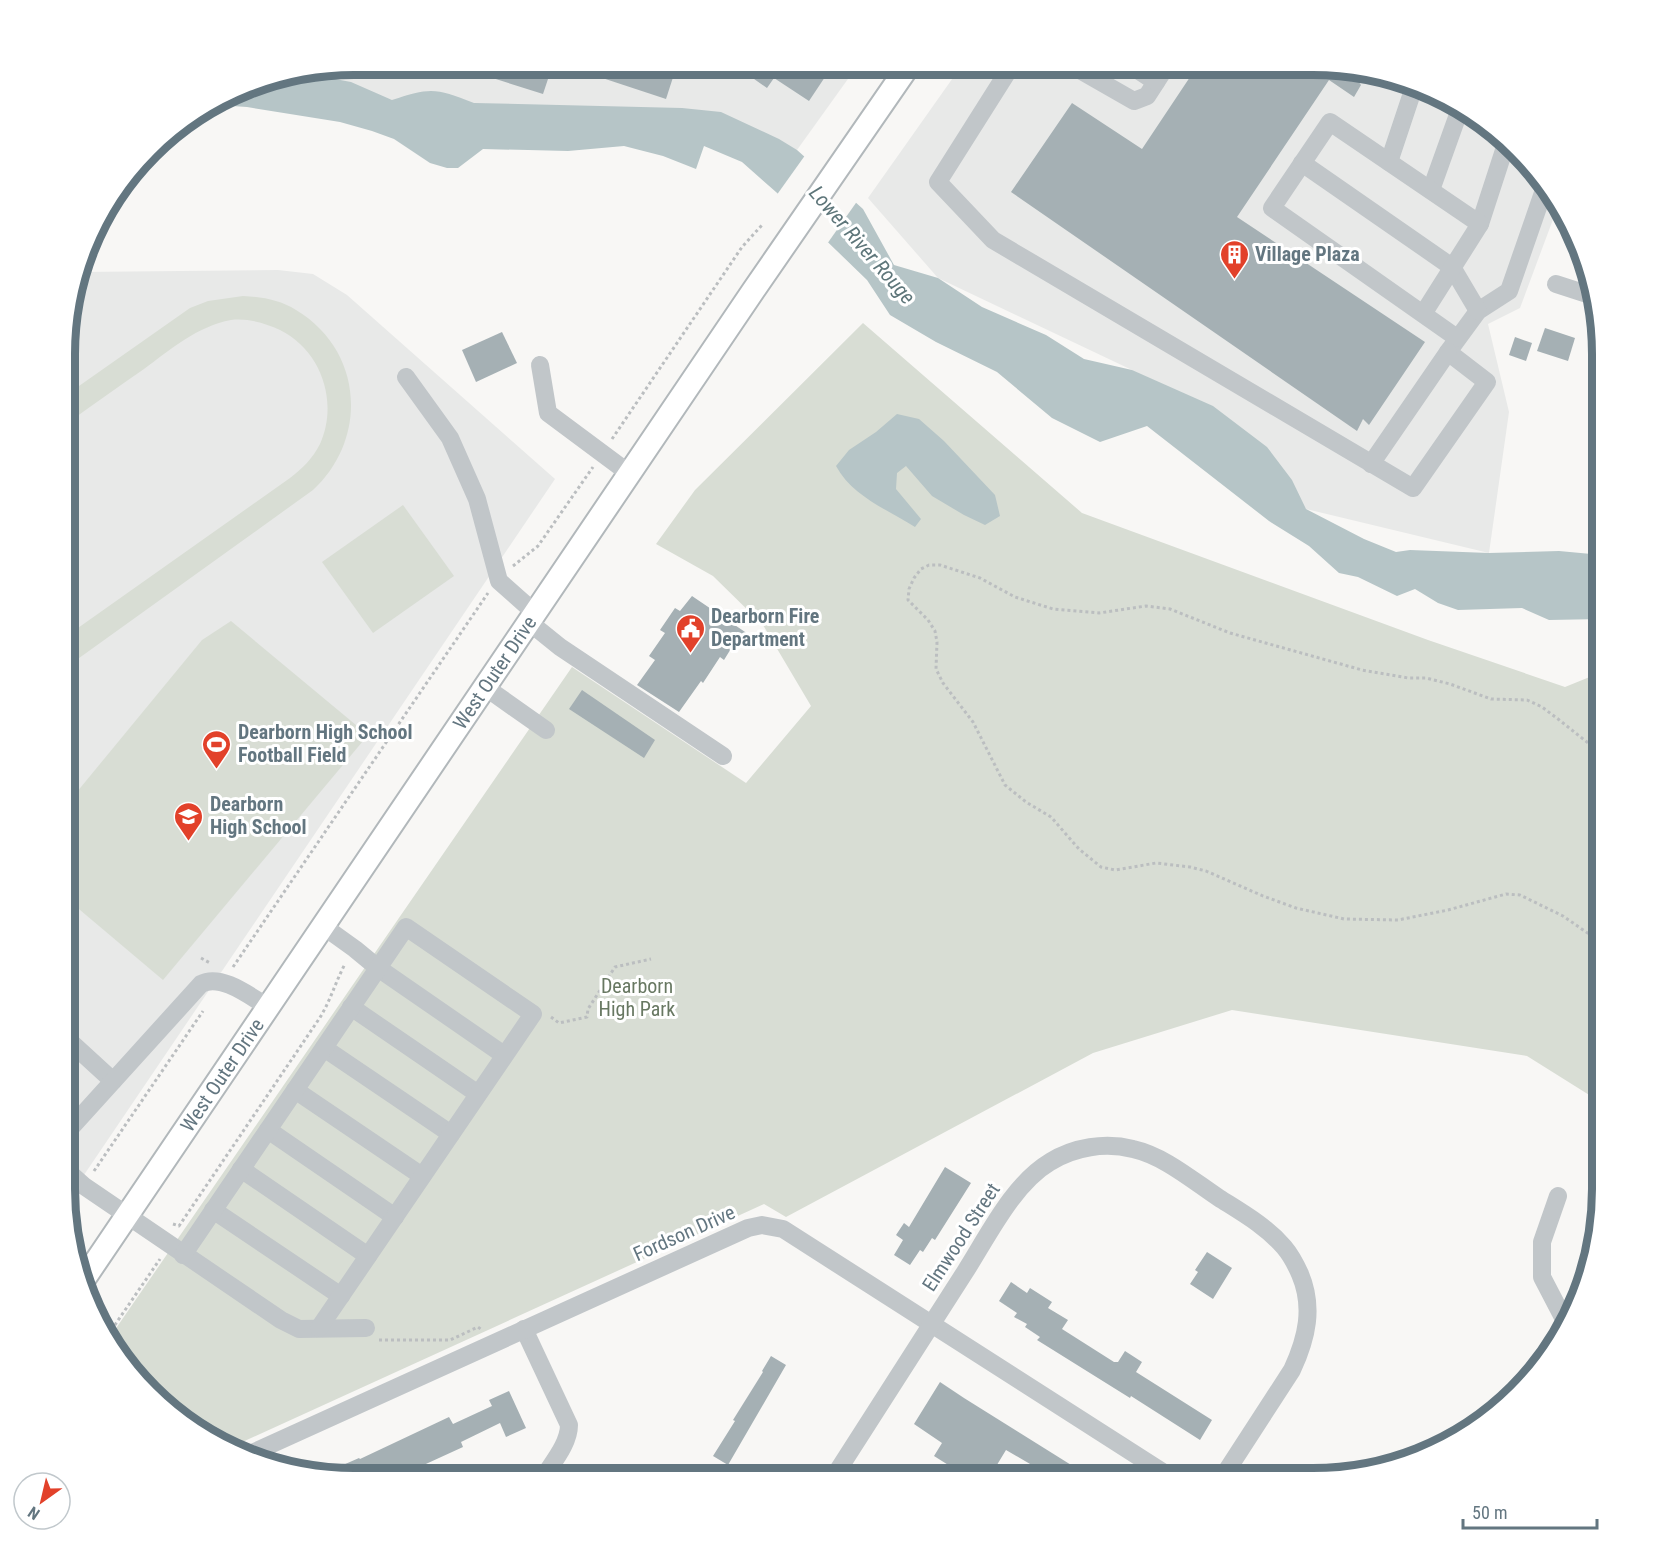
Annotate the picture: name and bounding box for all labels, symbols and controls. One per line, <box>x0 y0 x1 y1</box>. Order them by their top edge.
water label: Lower River Rouge <box>804 181 920 309</box>
building icon: Village Plaza <box>1218 238 1250 280</box>
place label: Village Plaza <box>1255 242 1360 266</box>
place label: Dearborn Fire Department <box>711 604 819 651</box>
street label: West Outer Drive <box>448 611 541 734</box>
public building icon: Dearborn Fire Department <box>674 612 706 654</box>
place label: Dearborn High School Football Field <box>238 720 412 767</box>
sports icon: Dearborn High School Football Field <box>201 728 233 770</box>
place label: Dearborn High School <box>210 792 307 839</box>
school or university icon: Dearborn High School <box>173 800 205 842</box>
park label: Dearborn High Park <box>599 974 675 1021</box>
street label: West Outer Drive <box>175 1014 269 1136</box>
street label: Elmwood Street <box>917 1178 1005 1296</box>
street label: Fordson Drive <box>630 1200 738 1266</box>
north arrow <box>12 1471 72 1531</box>
scale bar <box>1463 1492 1596 1530</box>
text: N <box>25 1502 43 1524</box>
text: 50 m <box>1472 1502 1507 1523</box>

